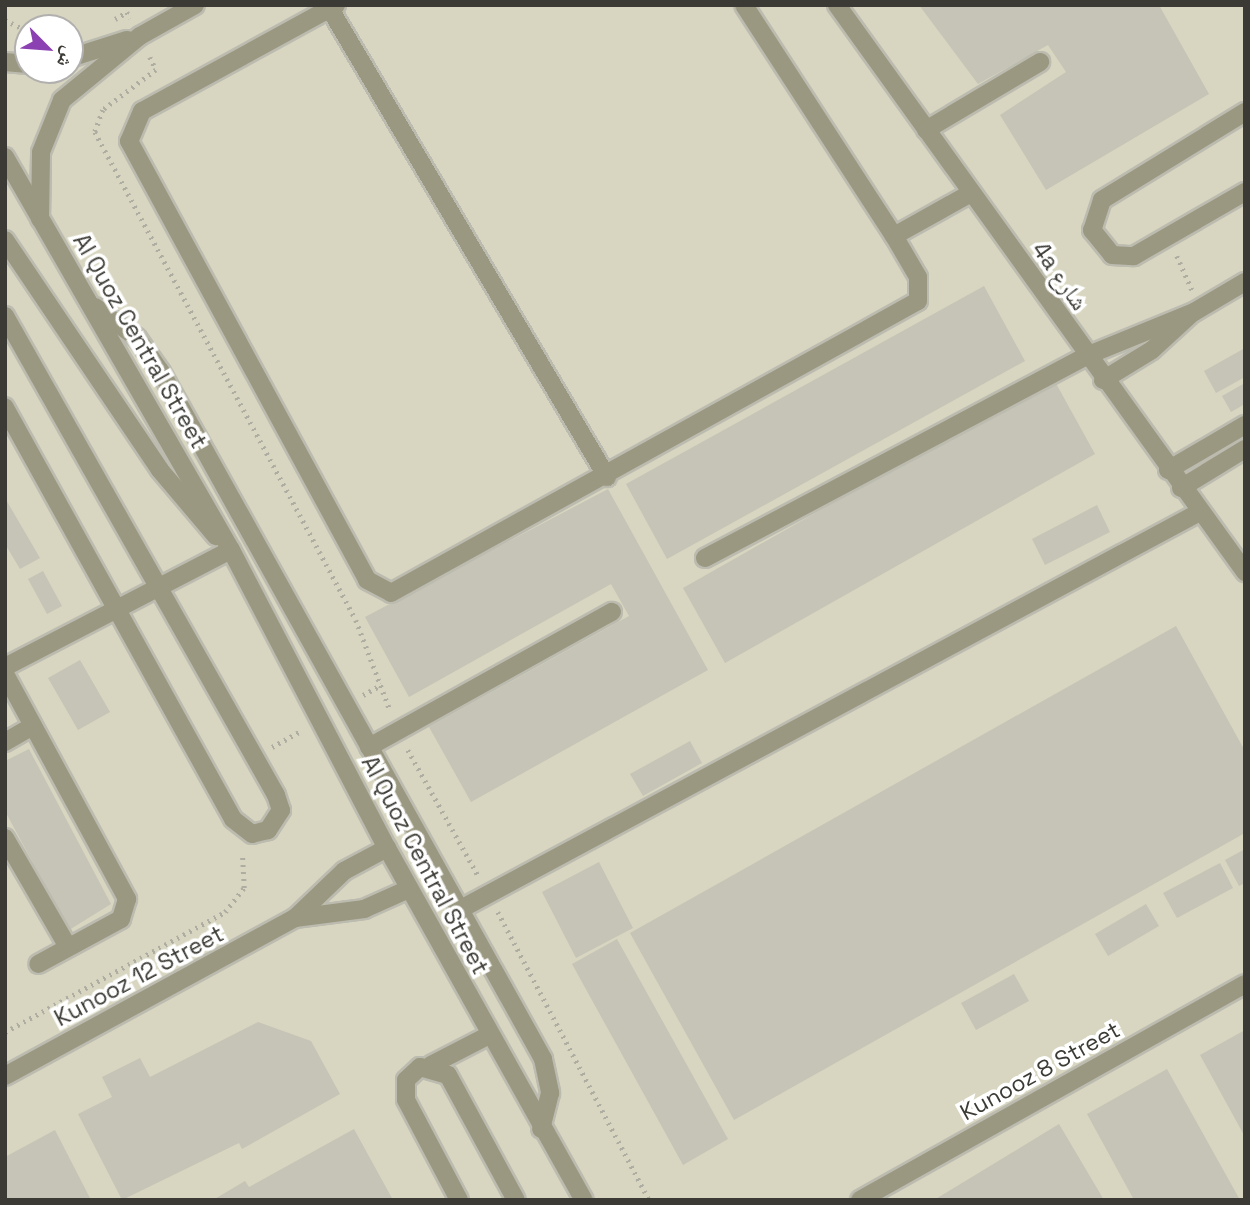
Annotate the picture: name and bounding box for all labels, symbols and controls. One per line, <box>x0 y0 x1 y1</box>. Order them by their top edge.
north arrow <box>14 14 84 84</box>
text: ش <box>51 43 82 72</box>
street label: Al Quoz Central Street <box>67 229 213 453</box>
street label: 4a شارع <box>1027 236 1093 316</box>
street label: Al Quoz Central Street <box>356 751 494 979</box>
street label: Kunooz 12 Street <box>50 920 228 1032</box>
street label: Kunooz 8 Street <box>955 1016 1125 1126</box>

